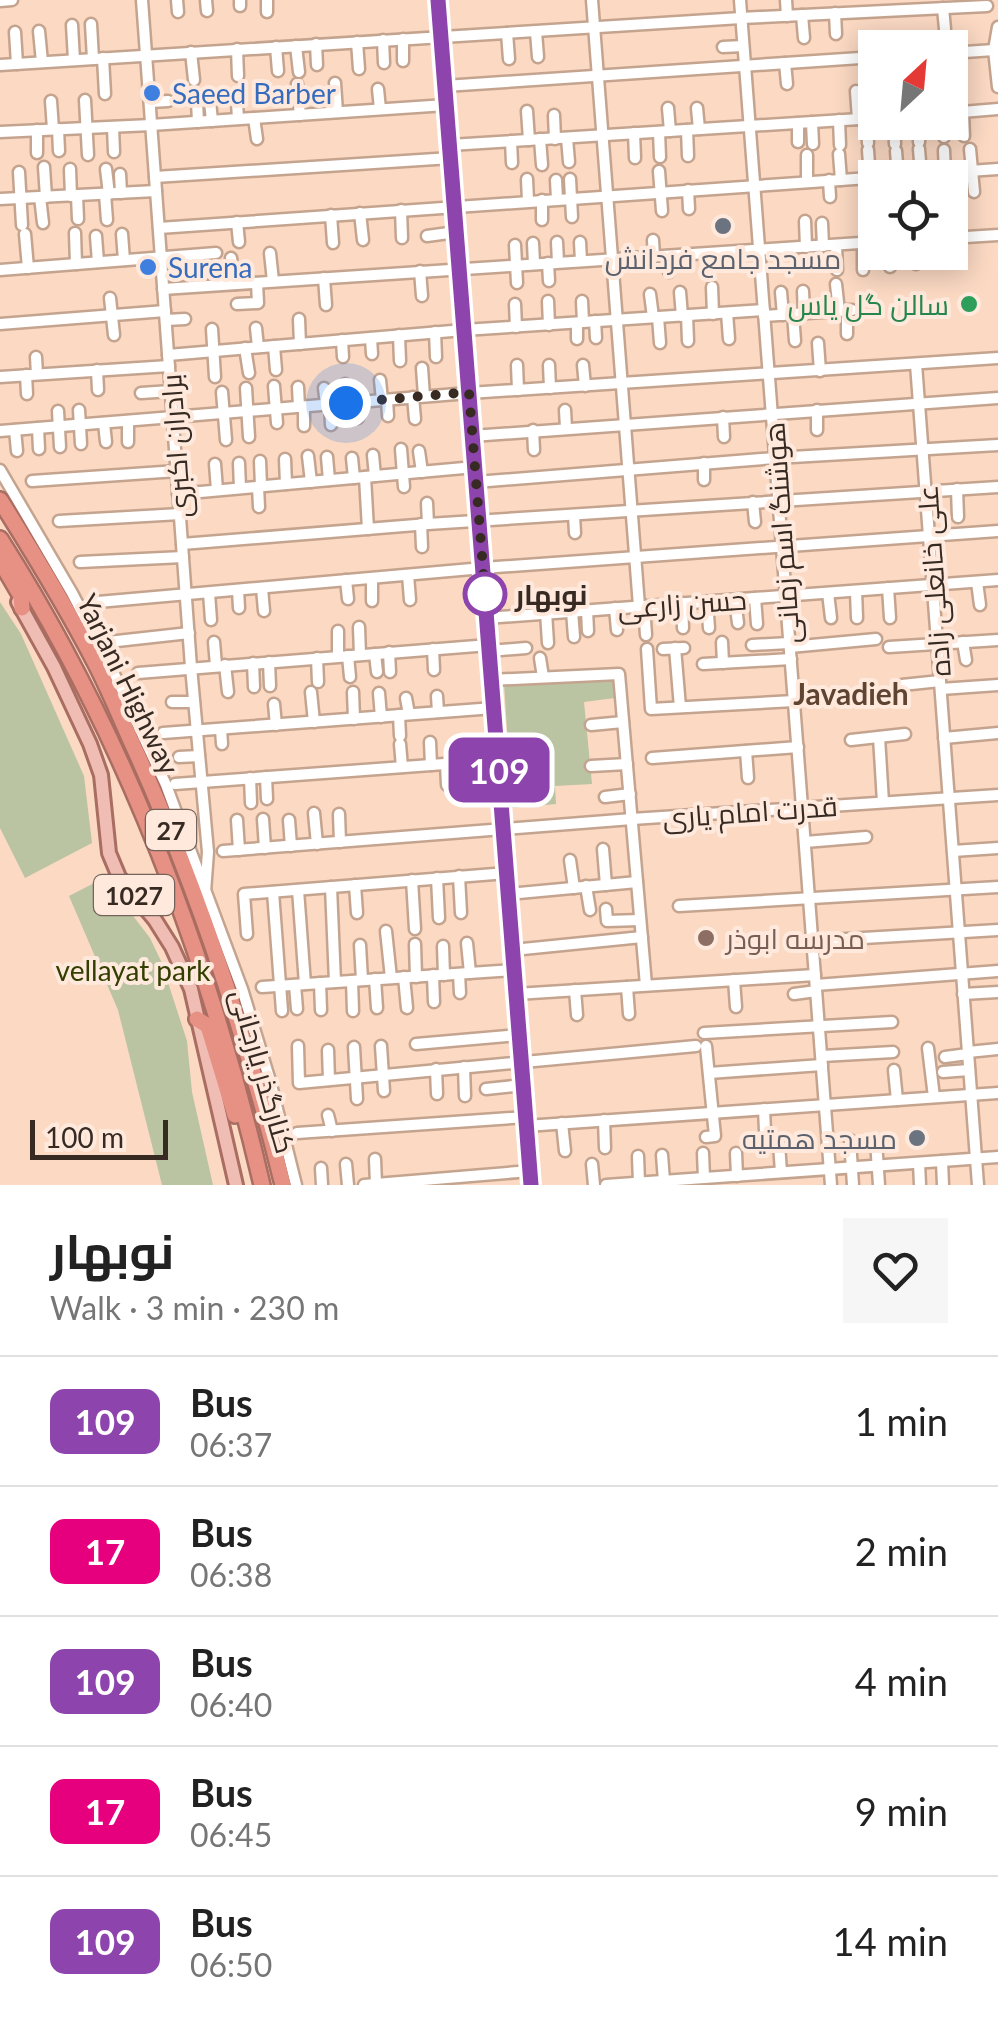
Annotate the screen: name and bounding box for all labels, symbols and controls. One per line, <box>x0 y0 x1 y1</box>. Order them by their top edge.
north arrow <box>858 30 968 140</box>
map controls <box>858 30 968 270</box>
place label: Saeed Barber <box>172 76 336 110</box>
marker: Saeed Barber <box>141 82 163 104</box>
button: locate <box>858 160 968 270</box>
marker: مسجد جامع فردانش <box>712 215 734 237</box>
place label: مسجد جامع فردانش <box>605 241 841 278</box>
place label: Surena <box>168 250 252 284</box>
marker: Surena <box>137 256 159 278</box>
place label: سالن گل یاس <box>788 287 949 322</box>
marker: سالن گل یاس <box>958 293 980 315</box>
street label: برادران اکبری <box>153 373 198 519</box>
your location <box>321 378 371 428</box>
street label: هوشنگ اسم زمانی <box>756 421 810 645</box>
street label: علی خانعلی زاده <box>909 484 958 678</box>
marker: نوبهار <box>464 573 506 615</box>
place label: نوبهار <box>514 577 588 613</box>
street label: حسن زارعی <box>616 582 748 625</box>
street label: Yarjani Highway <box>71 588 188 780</box>
district label: Javadieh <box>793 675 909 711</box>
line badge: 109 <box>442 738 556 802</box>
text: 109 <box>469 749 529 791</box>
street label: قدرت امام یاری <box>661 788 839 838</box>
road number: 27 <box>146 810 196 850</box>
road number: 1027 <box>94 875 174 915</box>
place label: مدرسه ابوذر <box>724 921 865 955</box>
marker: مدرسه ابوذر <box>695 927 717 949</box>
park label: vellayat park <box>56 953 211 987</box>
street label: کنارگذر یارجانی <box>223 985 304 1157</box>
scale bar <box>30 1115 168 1160</box>
text: 100 m <box>45 1120 124 1154</box>
place label: مسجد همتیه <box>742 1121 897 1155</box>
marker: مسجد همتیه <box>906 1127 928 1149</box>
button: heart <box>843 1218 948 1323</box>
text: نوبهار <box>50 1222 174 1279</box>
text: Walk · 3 min · 230 m <box>50 1288 339 1327</box>
text: Bus <box>190 1379 253 1425</box>
text: 1 min <box>855 1398 948 1444</box>
text: 109 <box>75 1400 135 1442</box>
text: 06:37 <box>190 1425 272 1464</box>
text: Bus <box>190 1509 253 1555</box>
text: 2 min <box>855 1528 948 1574</box>
text: 17 <box>85 1530 125 1572</box>
text: 06:38 <box>190 1555 272 1594</box>
text: Bus <box>190 1639 253 1685</box>
text: 4 min <box>855 1658 948 1704</box>
text: 109 <box>75 1660 135 1702</box>
text: 06:40 <box>190 1685 272 1724</box>
text: Bus <box>190 1769 253 1815</box>
text: 9 min <box>855 1788 948 1834</box>
text: 17 <box>85 1790 125 1832</box>
text: 06:45 <box>190 1815 272 1854</box>
text: Bus <box>190 1899 253 1945</box>
text: 14 min <box>833 1918 948 1964</box>
text: 109 <box>75 1920 135 1962</box>
text: 06:50 <box>190 1945 272 1984</box>

